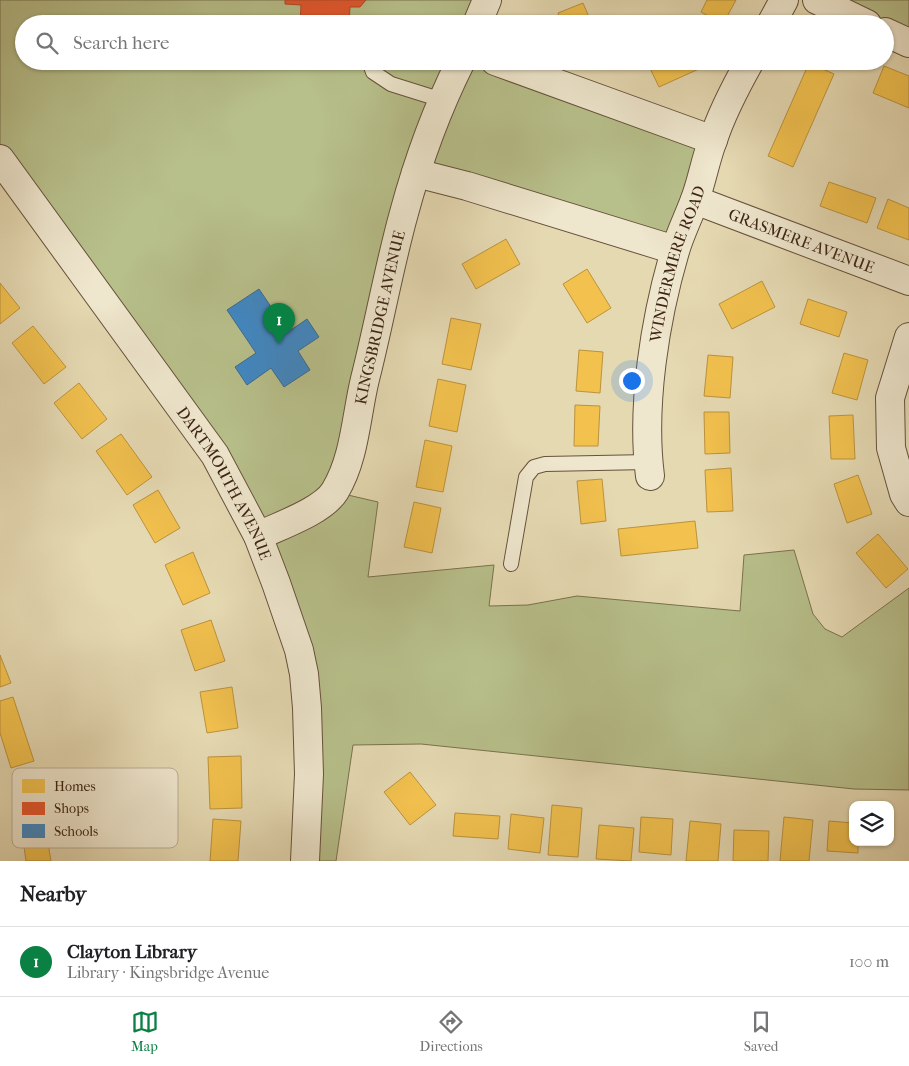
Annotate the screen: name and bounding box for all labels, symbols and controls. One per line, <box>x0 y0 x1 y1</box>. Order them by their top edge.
search box <box>15 15 894 70</box>
icon: search <box>33 29 61 57</box>
text: Search here <box>73 32 169 54</box>
street label: WINDERMERE ROAD <box>645 183 709 345</box>
street label: GRASMERE AVENUE <box>726 205 877 277</box>
street label: KINGSBRIDGE AVENUE <box>351 228 409 406</box>
pin: 1 <box>263 303 295 344</box>
your location <box>619 368 645 394</box>
street label: DARTMOUTH AVENUE <box>173 403 275 563</box>
legend <box>12 768 178 848</box>
text: Homes <box>54 778 96 795</box>
text: Shops <box>54 800 89 817</box>
map controls <box>849 801 894 846</box>
button: layers <box>849 801 894 846</box>
text: Schools <box>54 823 98 840</box>
text: Nearby <box>20 882 86 906</box>
text: Clayton Library <box>67 941 197 963</box>
text: 1 <box>33 952 39 971</box>
text: 100 m <box>849 952 889 971</box>
text: Library · Kingsbridge Avenue <box>67 963 269 982</box>
tab: Map <box>131 1008 159 1055</box>
tab: Directions <box>420 1008 483 1055</box>
tab: Saved <box>744 1008 778 1055</box>

